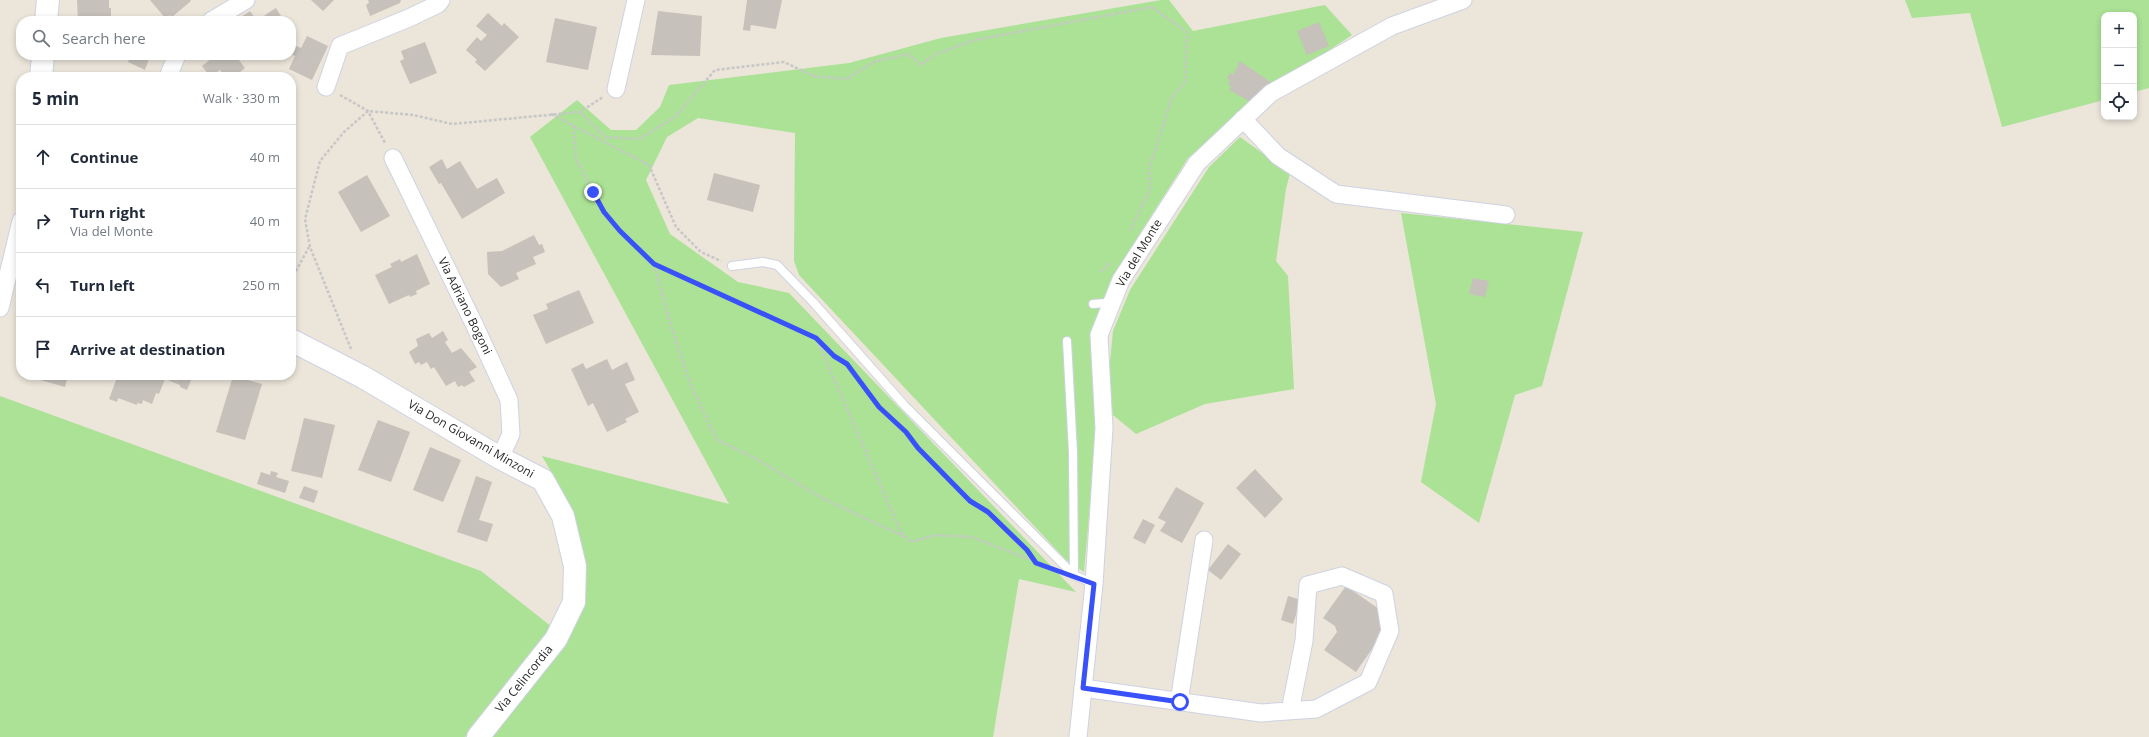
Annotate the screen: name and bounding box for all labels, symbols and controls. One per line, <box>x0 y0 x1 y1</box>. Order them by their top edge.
map controls <box>2101 12 2137 120</box>
button: + <box>2101 12 2137 48</box>
search box <box>16 16 296 60</box>
icon: search <box>30 27 52 49</box>
text: Search here <box>62 28 146 48</box>
button: − <box>2101 48 2137 84</box>
button: locate <box>2101 84 2137 120</box>
text: 5 min <box>32 87 79 110</box>
text: Walk · 330 m <box>203 89 280 107</box>
icon: ahead <box>32 146 54 168</box>
text: Continue <box>70 147 138 167</box>
text: 40 m <box>250 148 280 166</box>
route end <box>584 183 602 201</box>
text: Turn right <box>70 202 145 222</box>
icon: right <box>32 210 54 232</box>
text: 40 m <box>250 212 280 230</box>
street label: Via del Monte <box>1112 215 1166 290</box>
text: Via del Monte <box>70 222 153 240</box>
street label: Via Adriano Bogoni <box>435 254 496 357</box>
icon: left <box>32 274 54 296</box>
text: Turn left <box>70 275 135 295</box>
text: 250 m <box>242 276 280 294</box>
icon: arrive <box>32 338 54 360</box>
text: Arrive at destination <box>70 339 225 359</box>
street label: Via Don Giovanni Minzoni <box>405 395 538 482</box>
street label: Via Celincordia <box>491 641 556 716</box>
route start <box>1171 693 1189 711</box>

